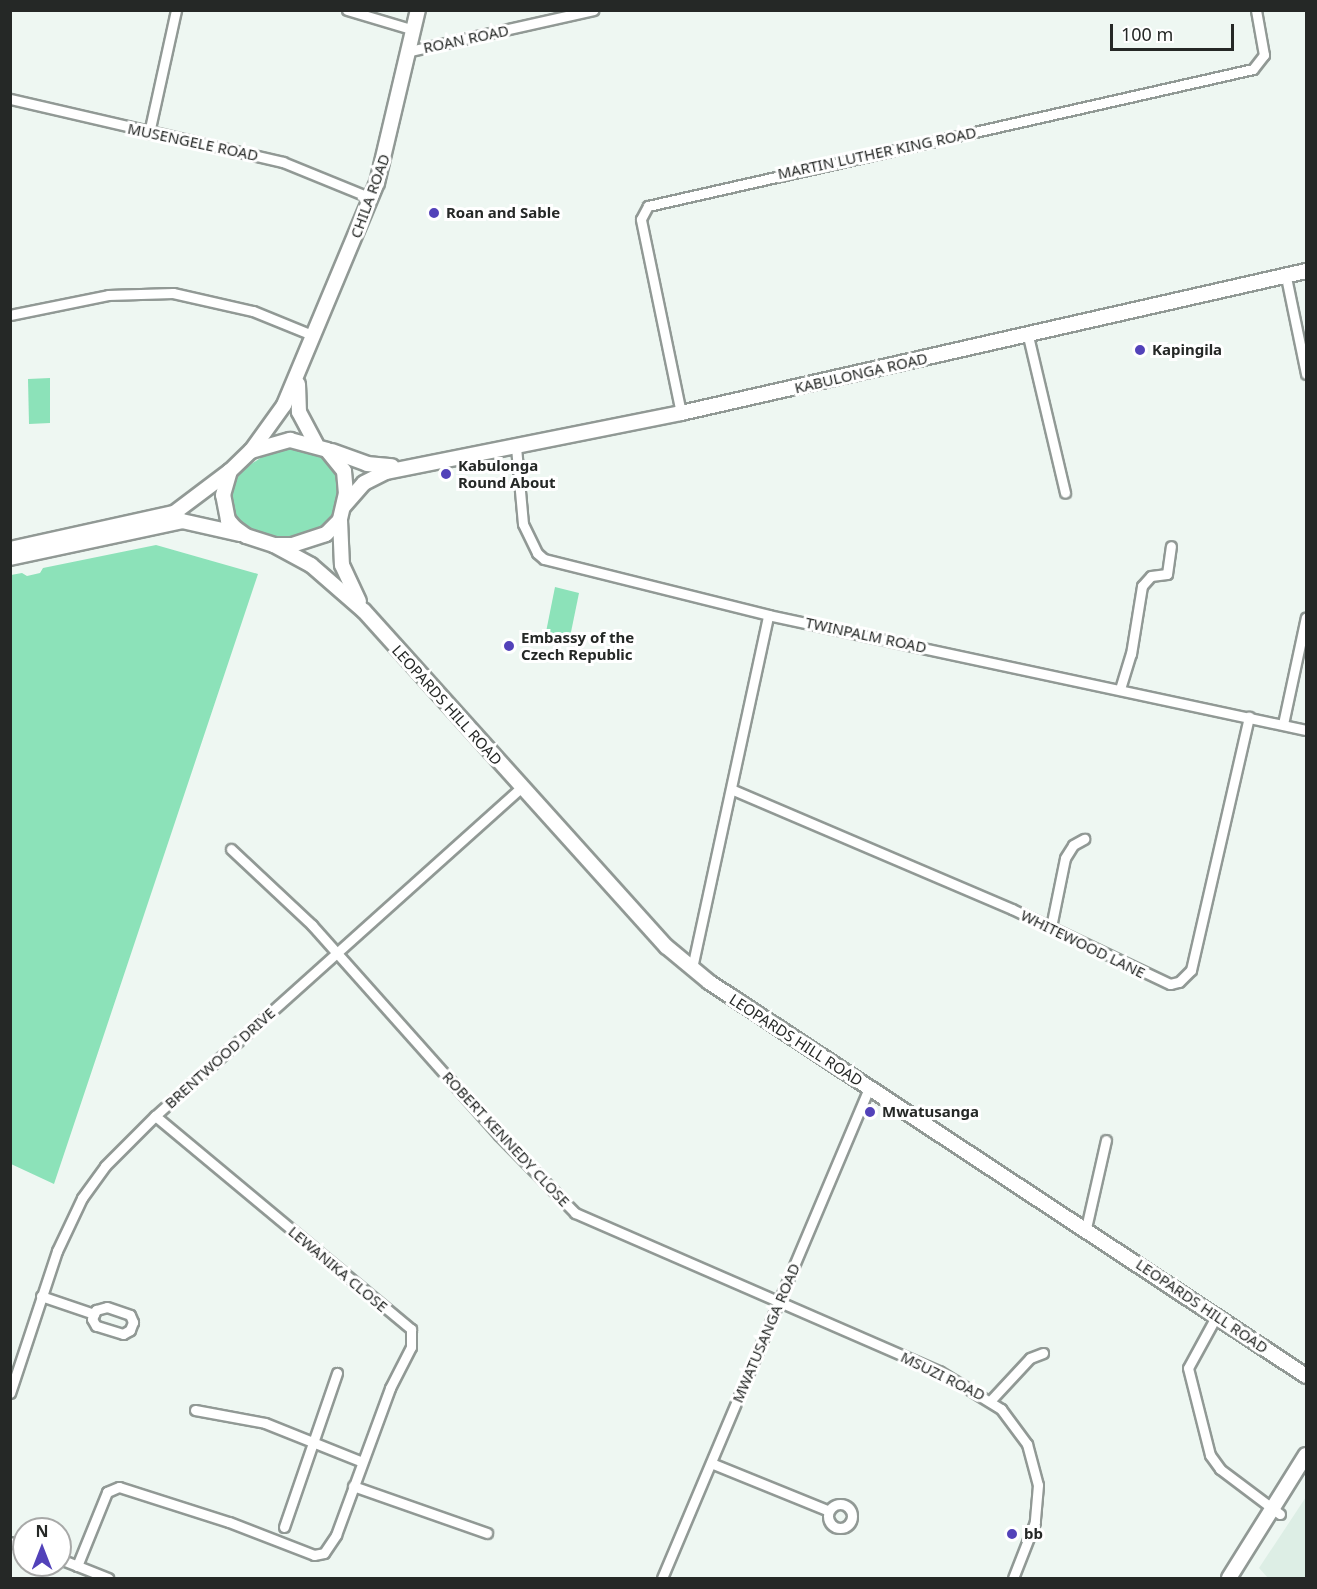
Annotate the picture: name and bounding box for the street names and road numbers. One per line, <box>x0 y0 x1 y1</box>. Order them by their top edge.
street label: ROAN ROAD <box>422 21 510 57</box>
street label: MUSENGELE ROAD <box>126 119 260 165</box>
street label: MARTIN LUTHER KING ROAD <box>776 123 978 183</box>
street label: CHILA ROAD <box>346 151 394 241</box>
street label: KABULONGA ROAD <box>793 349 929 397</box>
street label: TWINPALM ROAD <box>804 613 928 657</box>
street label: LEOPARDS HILL ROAD <box>388 641 506 769</box>
street label: WHITEWOOD LANE <box>1018 906 1148 982</box>
street label: LEOPARDS HILL ROAD <box>726 990 866 1090</box>
street label: BRENTWOOD DRIVE <box>161 1004 279 1112</box>
street label: ROBERT KENNEDY CLOSE <box>439 1068 573 1210</box>
street label: LEWANIKA CLOSE <box>285 1222 391 1316</box>
street label: LEOPARDS HILL ROAD <box>1133 1255 1271 1357</box>
street label: MWATUSANGA ROAD <box>728 1261 804 1405</box>
street label: MSUZI ROAD <box>898 1348 988 1404</box>

